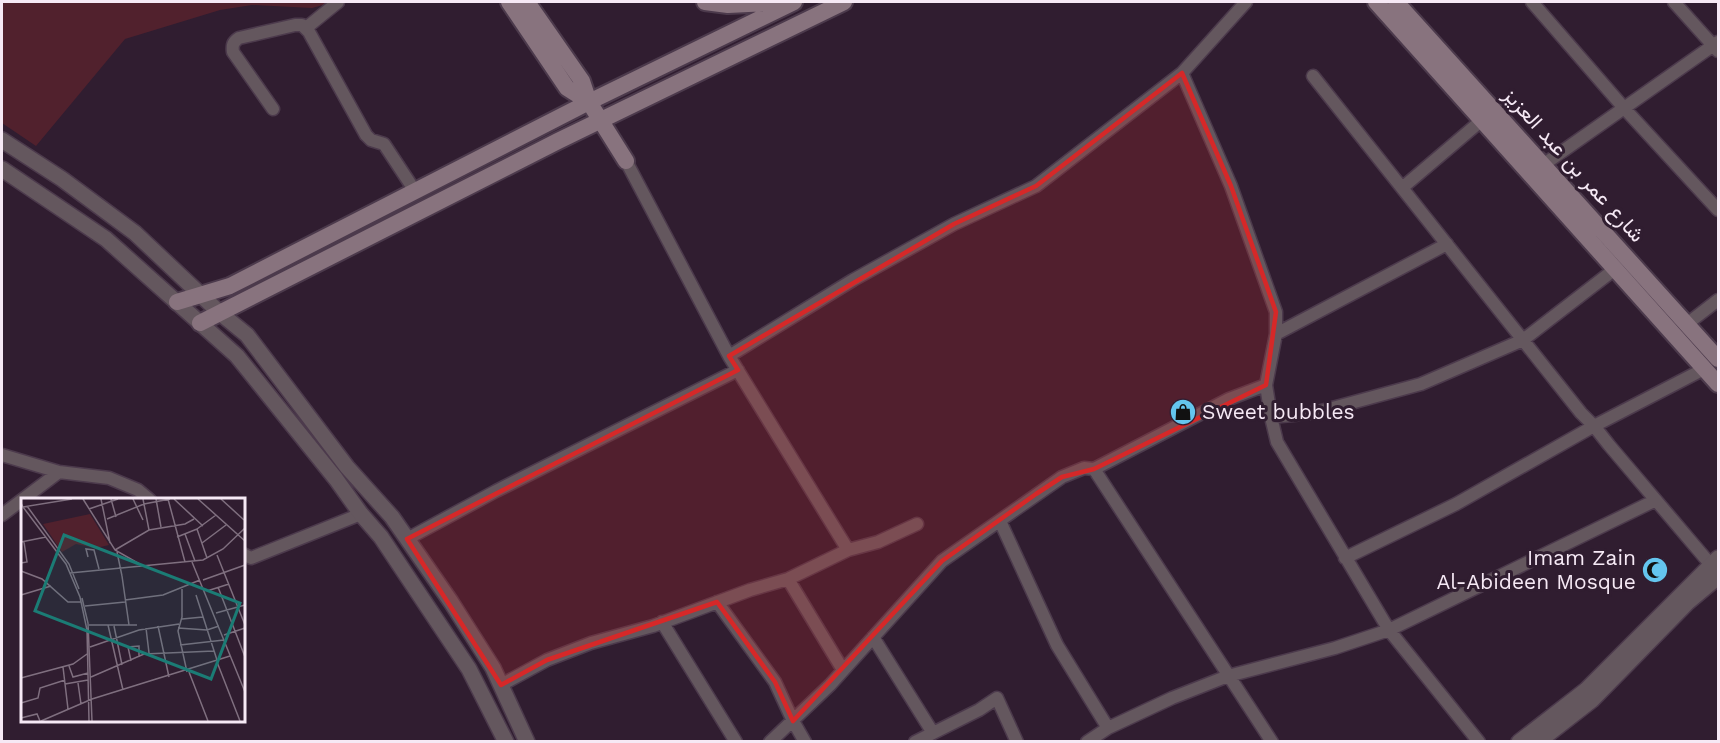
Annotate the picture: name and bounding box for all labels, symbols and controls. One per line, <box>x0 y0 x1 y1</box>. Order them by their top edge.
street label: شارع عمر بن عبد العزيز <box>1496 82 1650 248</box>
shop icon: Sweet bubbles <box>1168 397 1198 427</box>
place label: Sweet bubbles <box>1202 399 1355 424</box>
inset map <box>21 498 244 722</box>
place label: Imam Zain Al-Abideen Mosque <box>1436 545 1636 594</box>
mosque icon: Imam Zain Al-Abideen Mosque <box>1640 555 1670 585</box>

